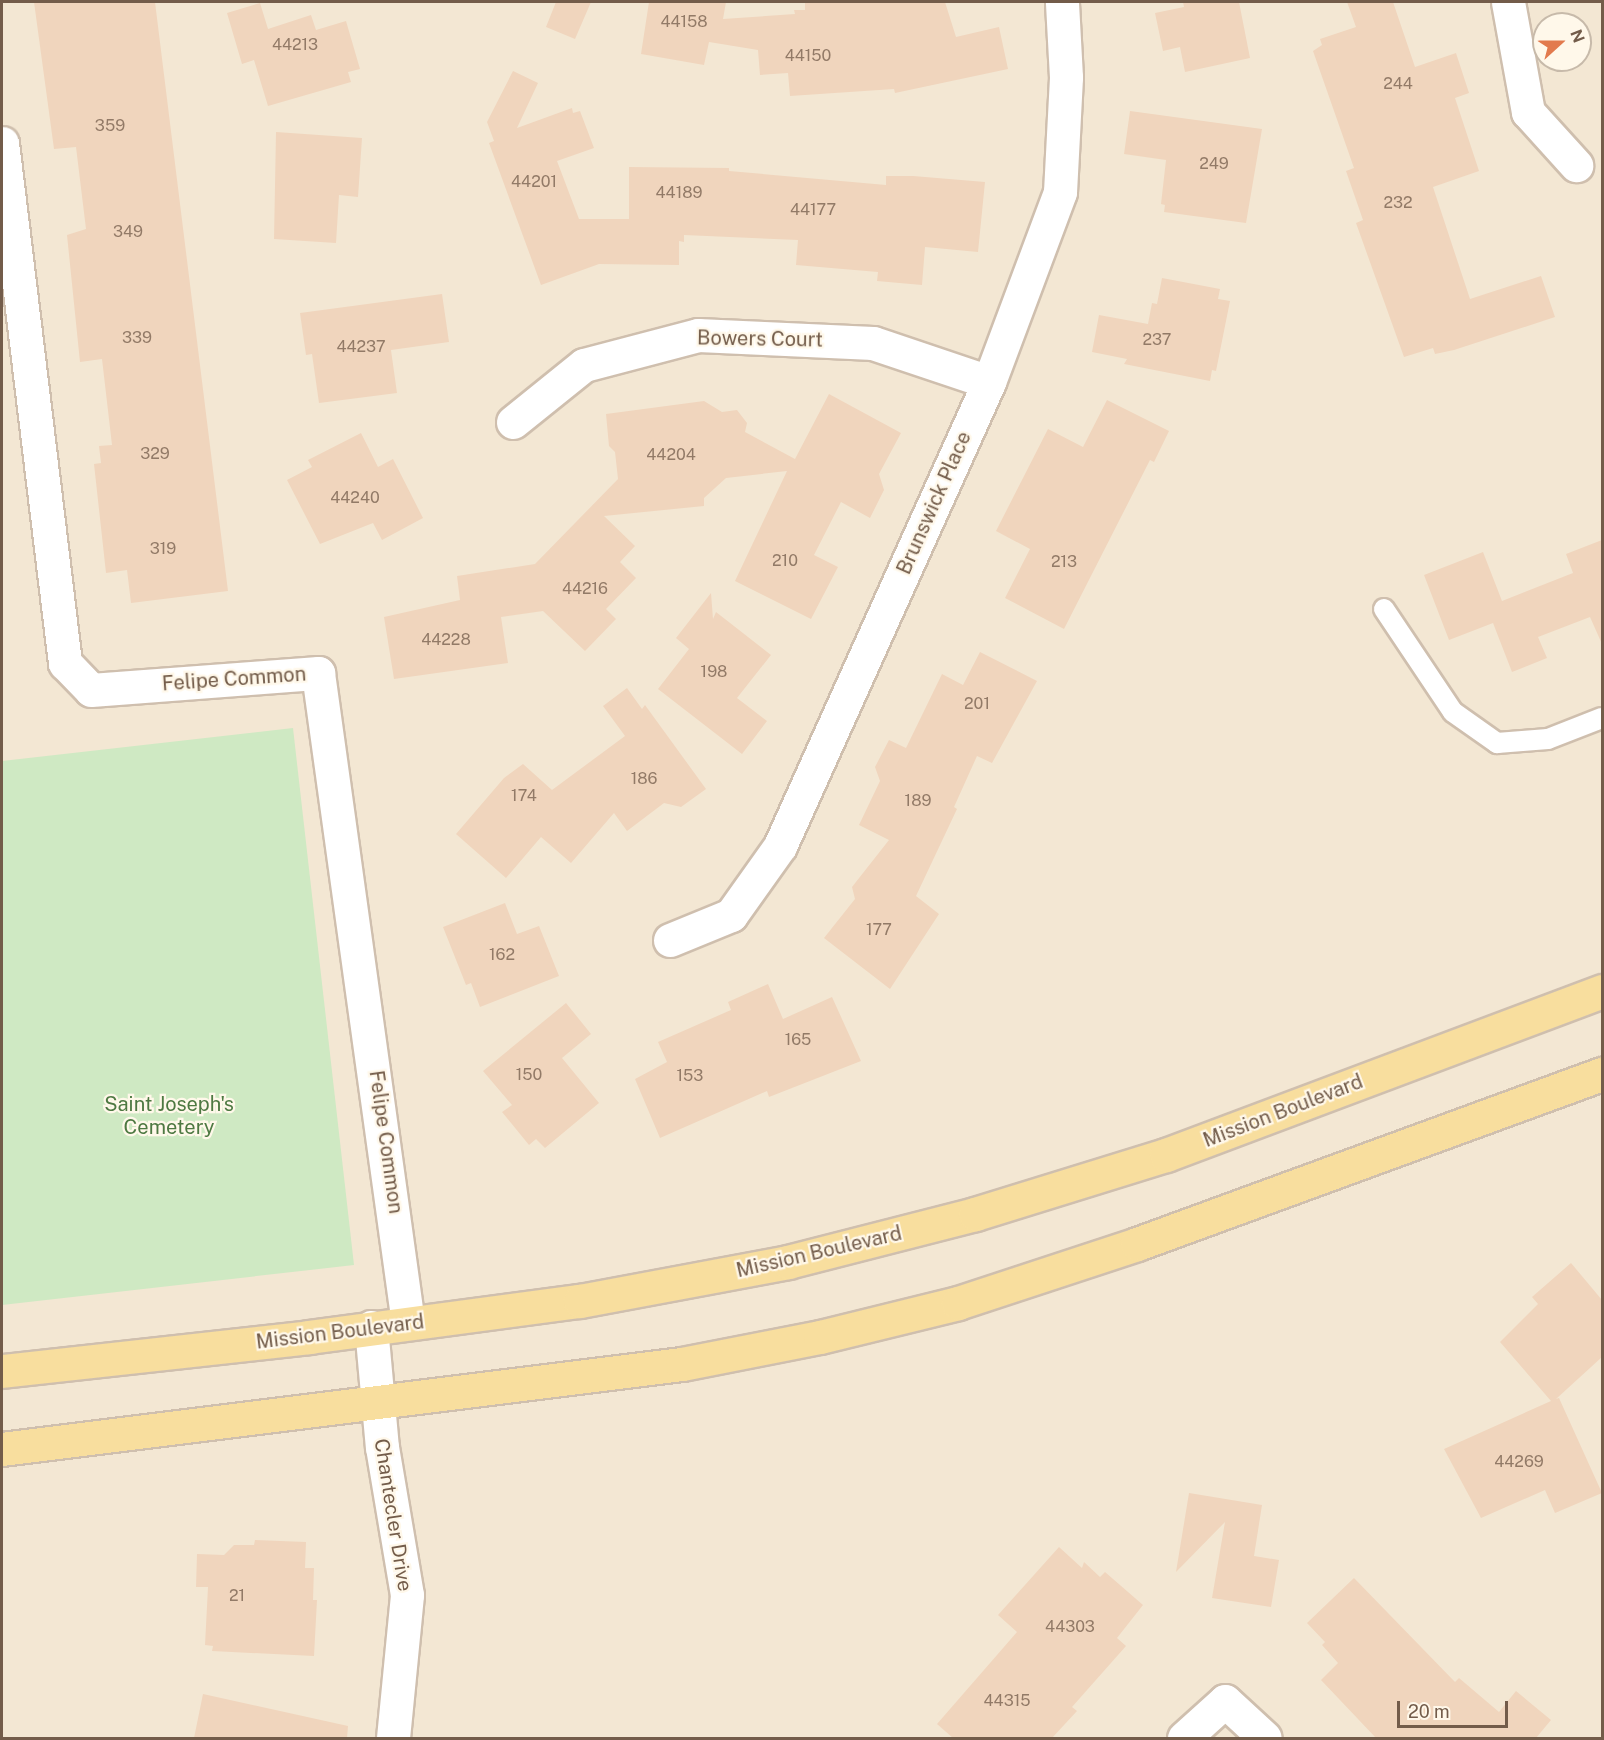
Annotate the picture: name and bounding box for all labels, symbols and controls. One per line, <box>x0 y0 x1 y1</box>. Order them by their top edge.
house number: 44158 <box>660 12 708 32</box>
north arrow <box>1532 12 1592 72</box>
text: N <box>1566 27 1589 45</box>
house number: 44213 <box>272 35 318 55</box>
house number: 44150 <box>785 46 831 66</box>
house number: 244 <box>1383 74 1413 94</box>
house number: 359 <box>95 116 125 136</box>
house number: 249 <box>1199 154 1229 174</box>
house number: 44201 <box>511 172 557 192</box>
house number: 44189 <box>656 183 702 203</box>
house number: 232 <box>1383 193 1413 213</box>
house number: 44177 <box>790 200 836 220</box>
house number: 349 <box>113 222 143 242</box>
street label: Bowers Court <box>697 326 823 352</box>
house number: 339 <box>122 328 152 348</box>
house number: 237 <box>1143 330 1171 350</box>
house number: 44237 <box>336 337 386 357</box>
street label: Brunswick Place <box>892 428 976 578</box>
house number: 329 <box>140 444 170 464</box>
house number: 44204 <box>646 445 696 465</box>
house number: 44240 <box>330 488 380 508</box>
house number: 319 <box>150 539 176 559</box>
house number: 210 <box>772 551 798 571</box>
house number: 213 <box>1051 552 1077 572</box>
house number: 44216 <box>562 579 608 599</box>
house number: 44228 <box>421 630 471 650</box>
street label: Felipe Common <box>161 662 307 696</box>
house number: 198 <box>701 662 727 682</box>
house number: 201 <box>964 694 990 714</box>
house number: 186 <box>631 769 657 789</box>
house number: 174 <box>511 786 537 806</box>
house number: 189 <box>905 791 931 811</box>
house number: 177 <box>866 920 892 940</box>
house number: 162 <box>489 945 515 965</box>
house number: 165 <box>785 1030 811 1050</box>
house number: 150 <box>516 1065 542 1085</box>
house number: 153 <box>677 1066 703 1086</box>
street label: Felipe Common <box>364 1069 408 1215</box>
street label: Mission Boulevard <box>1200 1069 1366 1153</box>
park label: Saint Joseph's Cemetery <box>104 1092 234 1139</box>
street label: Mission Boulevard <box>734 1221 904 1283</box>
street label: Mission Boulevard <box>255 1310 425 1354</box>
street label: Chantecler Drive <box>369 1437 417 1593</box>
house number: 44269 <box>1494 1452 1544 1472</box>
house number: 21 <box>229 1586 245 1606</box>
house number: 44303 <box>1045 1617 1095 1637</box>
scale bar <box>1400 1689 1511 1727</box>
house number: 44315 <box>984 1691 1030 1711</box>
text: 20 m <box>1408 1701 1450 1722</box>

